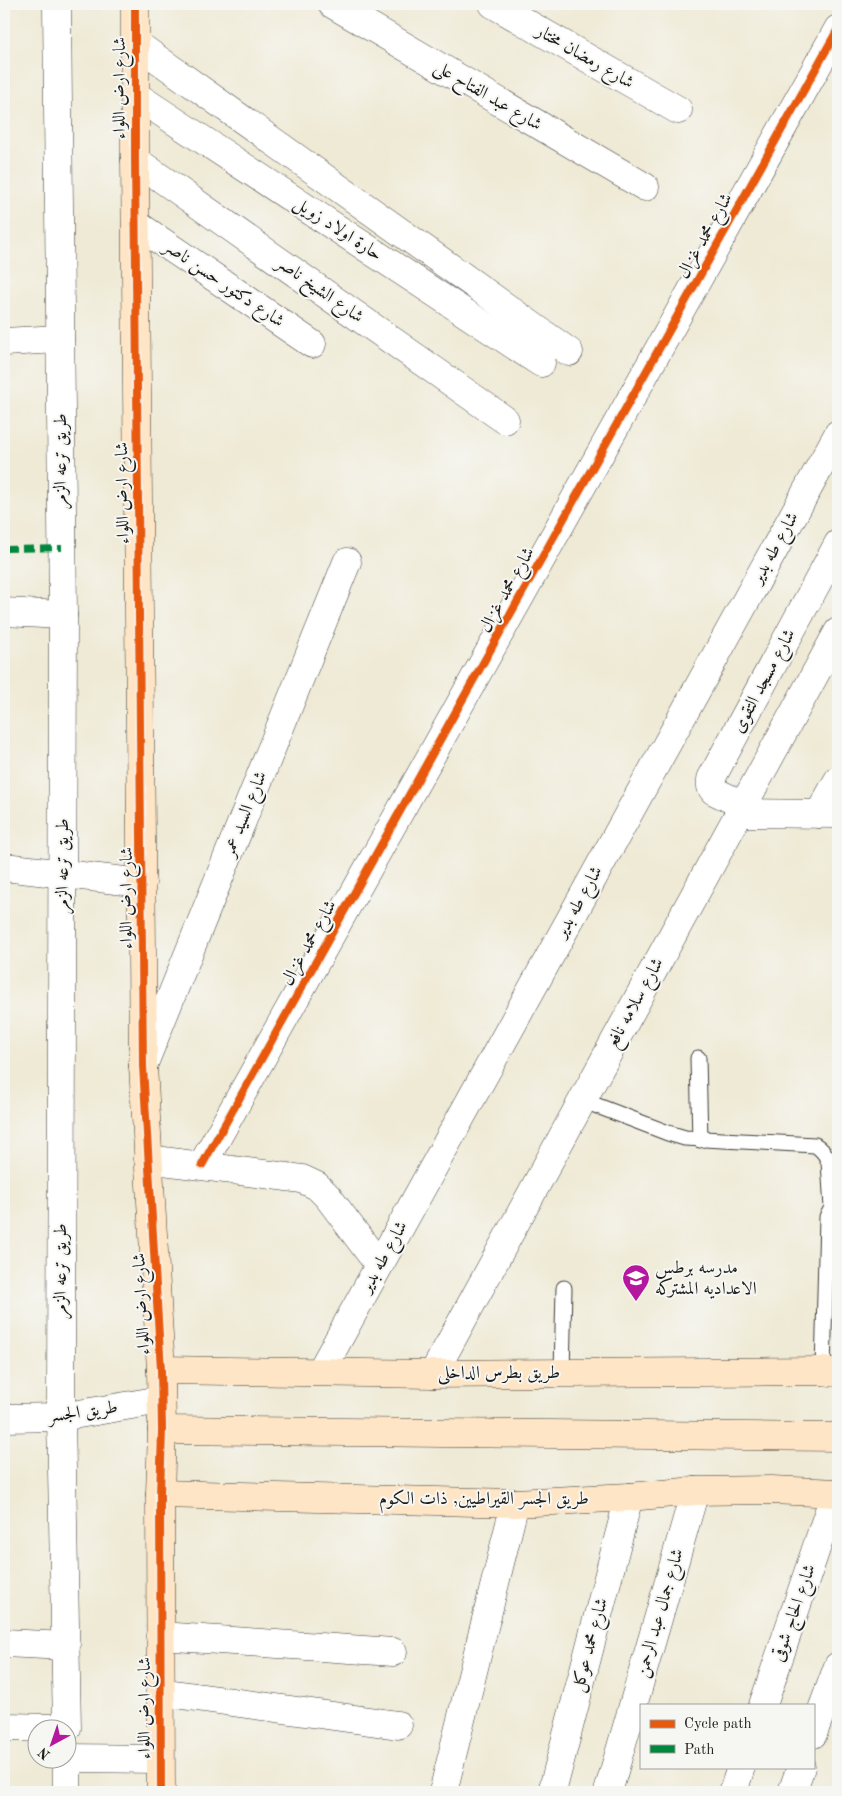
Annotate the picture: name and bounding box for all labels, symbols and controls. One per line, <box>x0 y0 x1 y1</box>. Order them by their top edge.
street label: شارع رمضان مختار <box>529 21 637 97</box>
street label: شارع ارض اللواء <box>111 37 134 139</box>
street label: شارع عبد الفتاح على <box>428 58 545 139</box>
street label: شارع محمد غزال <box>674 190 740 284</box>
street label: حارة اولاد زويل <box>289 194 385 267</box>
street label: شارع دكتور حسن ناصر <box>156 236 287 335</box>
street label: شارع الشيخ ناصر <box>268 252 367 331</box>
street label: طريق ترعه الزمر <box>52 413 73 509</box>
street label: شارع ارض اللواء <box>113 442 138 544</box>
street label: شارع طه بدير <box>747 509 806 591</box>
street label: شارع محمد غزال <box>476 544 542 638</box>
street label: شارع مسجد التقوى <box>729 626 803 738</box>
street label: شارع السيد عمر <box>219 769 275 863</box>
street label: طريق ترعه الزمر <box>54 818 75 914</box>
street label: شارع ارض اللواء <box>118 847 141 949</box>
street label: شارع طه بدير <box>551 863 610 945</box>
street label: شارع محمد غزال <box>278 897 344 991</box>
street label: شارع سلامه نافع <box>603 955 672 1054</box>
street label: شارع طه بدير <box>356 1218 415 1300</box>
street label: طريق ترعه الزمر <box>52 1223 73 1319</box>
street label: شارع ارض اللواء <box>130 1252 159 1356</box>
place label: مدرسه برطس الاعداديه المشتركه <box>655 1259 757 1299</box>
school or university icon: مدرسه برطس الاعداديه المشتركه <box>621 1263 651 1302</box>
street label: طريق بطرس الداخلى <box>438 1364 560 1385</box>
street label: طريق الجسر <box>45 1398 119 1428</box>
street label: طريق الجسر القيراطيين, ذات الكوم <box>379 1489 589 1514</box>
street label: شارع جمال عبد الرحمن <box>633 1546 692 1681</box>
street label: شارع الحاج شوقى <box>768 1562 825 1666</box>
street label: شارع محمد عوكل <box>568 1596 616 1695</box>
street label: شارع ارض اللواء <box>136 1657 159 1759</box>
legend <box>640 1704 814 1768</box>
text: Cycle path <box>684 1717 752 1732</box>
north arrow <box>28 1718 78 1768</box>
text: Path <box>684 1743 714 1758</box>
text: N <box>35 1744 53 1762</box>

